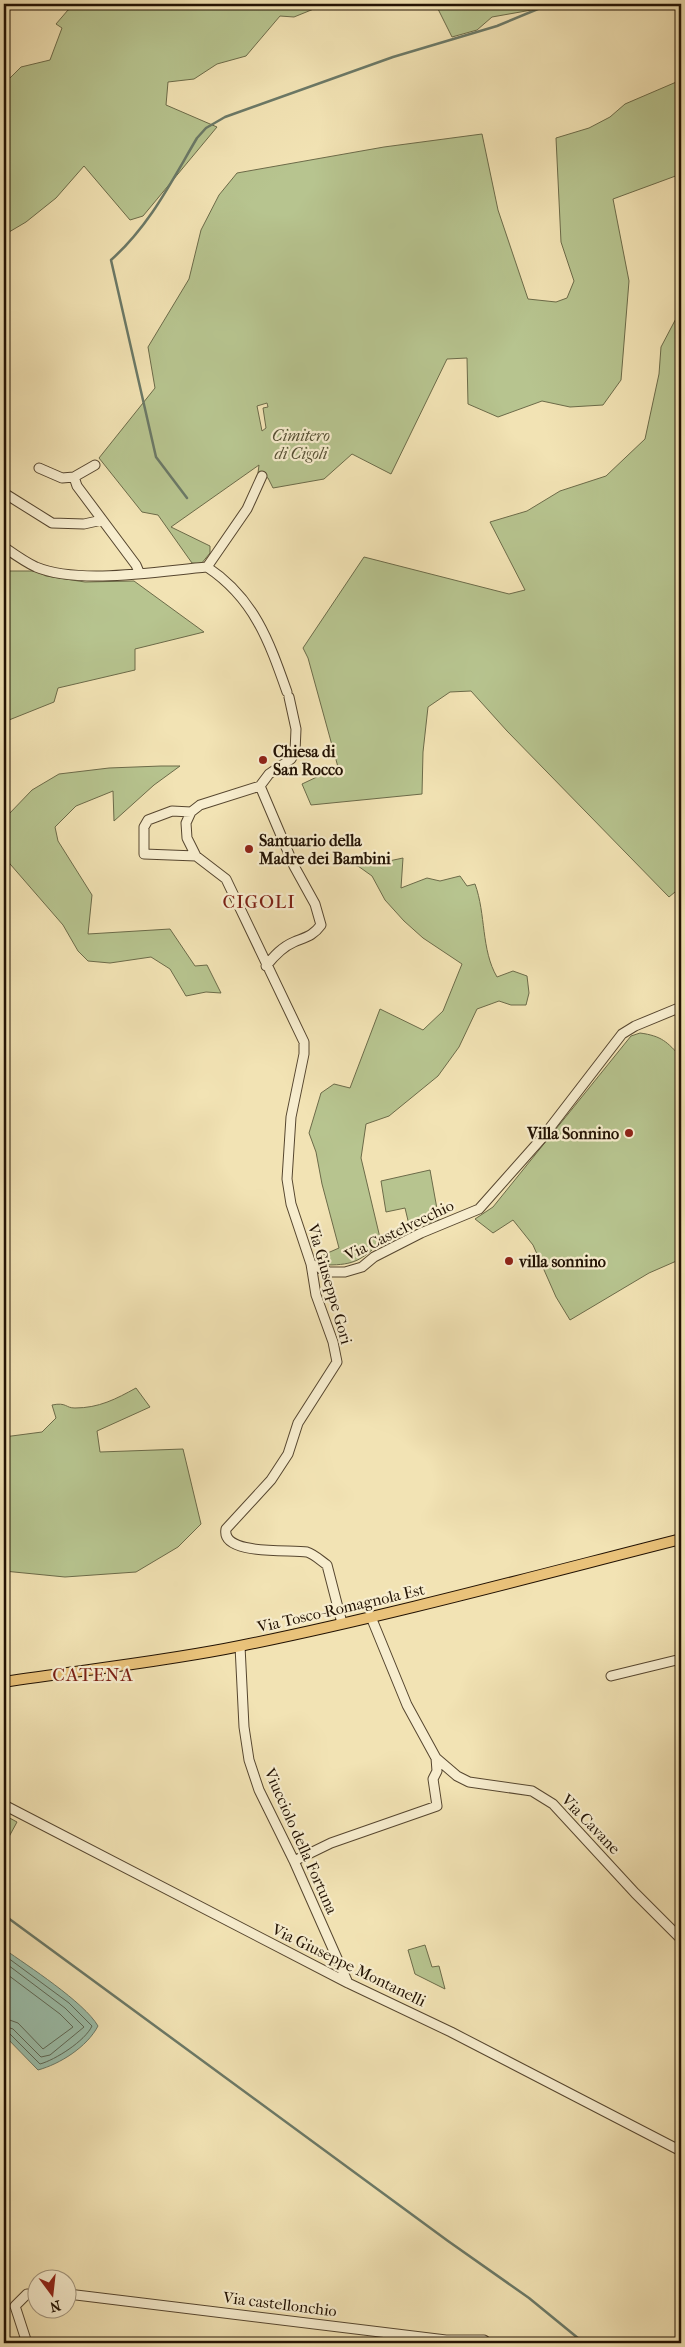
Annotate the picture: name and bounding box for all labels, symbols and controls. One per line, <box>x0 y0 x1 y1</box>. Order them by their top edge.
park label: Cimitero di Cigoli <box>272 426 330 463</box>
place label: Chiesa di San Rocco <box>273 742 343 779</box>
marker: Chiesa di San Rocco <box>257 754 269 766</box>
place label: Santuario della Madre dei Bambini <box>258 831 391 868</box>
marker: Santuario della Madre dei Bambini <box>243 843 255 855</box>
district label: CIGOLI <box>222 891 296 913</box>
place label: Villa Sonnino <box>526 1124 619 1143</box>
marker: Villa Sonnino <box>623 1127 635 1139</box>
street label: Via Castelvecchio <box>340 1195 457 1265</box>
street label: Via Giuseppe Gori <box>303 1221 356 1347</box>
place label: villa sonnino <box>518 1252 606 1271</box>
marker: villa sonnino <box>503 1255 515 1267</box>
street label: Via Tosco-Romagnola Est <box>254 1579 427 1637</box>
district label: CATENA <box>52 1664 134 1686</box>
street label: Viucciolo della Fortuna <box>260 1764 342 1917</box>
street label: Via Cavane <box>557 1789 624 1858</box>
street label: Via Giuseppe Montanelli <box>268 1919 429 2011</box>
north arrow <box>28 2270 78 2320</box>
street label: Via castellonchio <box>221 2287 338 2320</box>
text: N <box>48 2296 63 2316</box>

